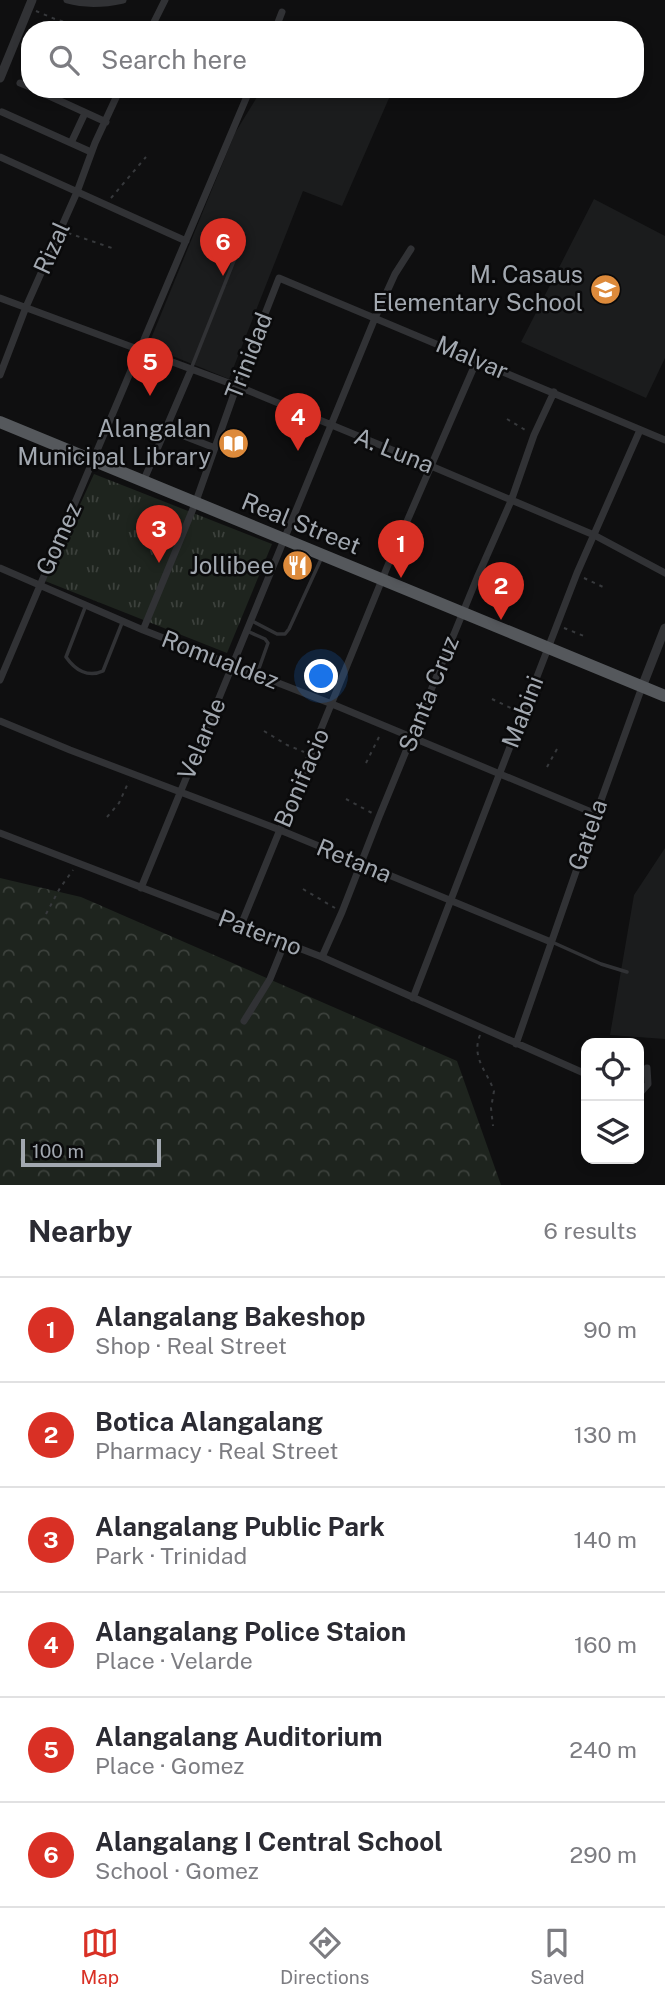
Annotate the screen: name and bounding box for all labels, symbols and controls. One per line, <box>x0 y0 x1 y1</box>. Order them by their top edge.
search box <box>21 21 644 98</box>
icon: search <box>45 41 83 79</box>
text: Search here <box>101 44 247 75</box>
street label: Rizal <box>27 217 75 278</box>
pin: 6 <box>200 218 246 276</box>
place label: M. Casaus Elementary School <box>372 260 583 316</box>
school or university icon: M. Casaus Elementary School <box>589 272 623 306</box>
street label: Trinidad <box>219 308 277 403</box>
street label: Malvar <box>432 329 513 385</box>
pin: 5 <box>127 338 173 396</box>
pin: 4 <box>275 393 321 451</box>
place label: Alangalan Municipal Library <box>17 414 211 470</box>
street label: A. Luna <box>351 421 438 479</box>
library icon: Alangalan Municipal Library <box>217 426 251 460</box>
street label: Real Street <box>238 487 365 560</box>
street label: Gomez <box>30 498 86 579</box>
pin: 3 <box>136 505 182 563</box>
pin: 1 <box>378 520 424 578</box>
restaurant icon: Jollibee <box>280 549 314 583</box>
place label: Jollibee <box>189 551 274 579</box>
pin: 2 <box>478 562 524 620</box>
street label: Romualdez <box>158 624 283 694</box>
street label: Santa Cruz <box>392 632 464 756</box>
your location <box>304 659 338 693</box>
street label: Mabini <box>496 672 549 752</box>
street label: Velarde <box>171 693 231 784</box>
street label: Bonifacio <box>268 724 334 831</box>
street label: Gatela <box>562 795 612 874</box>
street label: Retana <box>313 832 396 888</box>
street label: Paterno <box>215 903 306 961</box>
map controls <box>581 1038 644 1164</box>
button: locate <box>581 1038 644 1101</box>
button: layers <box>581 1101 644 1164</box>
scale bar <box>21 1136 161 1168</box>
text: 100 m <box>32 1140 84 1162</box>
text: Nearby <box>28 1213 132 1249</box>
text: 6 results <box>544 1217 637 1244</box>
text: Alangalang Bakeshop <box>95 1301 366 1332</box>
text: 1 <box>46 1316 56 1343</box>
text: 90 m <box>583 1316 637 1343</box>
text: Shop · Real Street <box>95 1332 287 1359</box>
text: Botica Alangalang <box>95 1406 323 1437</box>
text: 2 <box>44 1421 58 1448</box>
text: 130 m <box>574 1421 637 1448</box>
text: Pharmacy · Real Street <box>95 1437 339 1464</box>
text: Alangalang Public Park <box>95 1511 385 1542</box>
text: 3 <box>43 1526 59 1553</box>
text: 140 m <box>574 1526 637 1553</box>
text: Park · Trinidad <box>95 1542 247 1569</box>
text: Alangalang Police Staion <box>95 1616 406 1647</box>
text: 4 <box>43 1631 59 1658</box>
text: 160 m <box>574 1631 637 1658</box>
text: Place · Velarde <box>95 1647 253 1674</box>
text: Alangalang Auditorium <box>95 1721 383 1752</box>
text: 5 <box>43 1736 59 1763</box>
text: 240 m <box>569 1736 637 1763</box>
text: Place · Gomez <box>95 1752 244 1779</box>
text: Alangalang I Central School <box>95 1826 443 1857</box>
text: 6 <box>43 1841 59 1868</box>
text: 290 m <box>570 1841 637 1868</box>
text: School · Gomez <box>95 1857 259 1884</box>
tab: Map <box>80 1924 119 1988</box>
tab: Directions <box>280 1924 369 1988</box>
tab: Saved <box>530 1924 585 1988</box>

